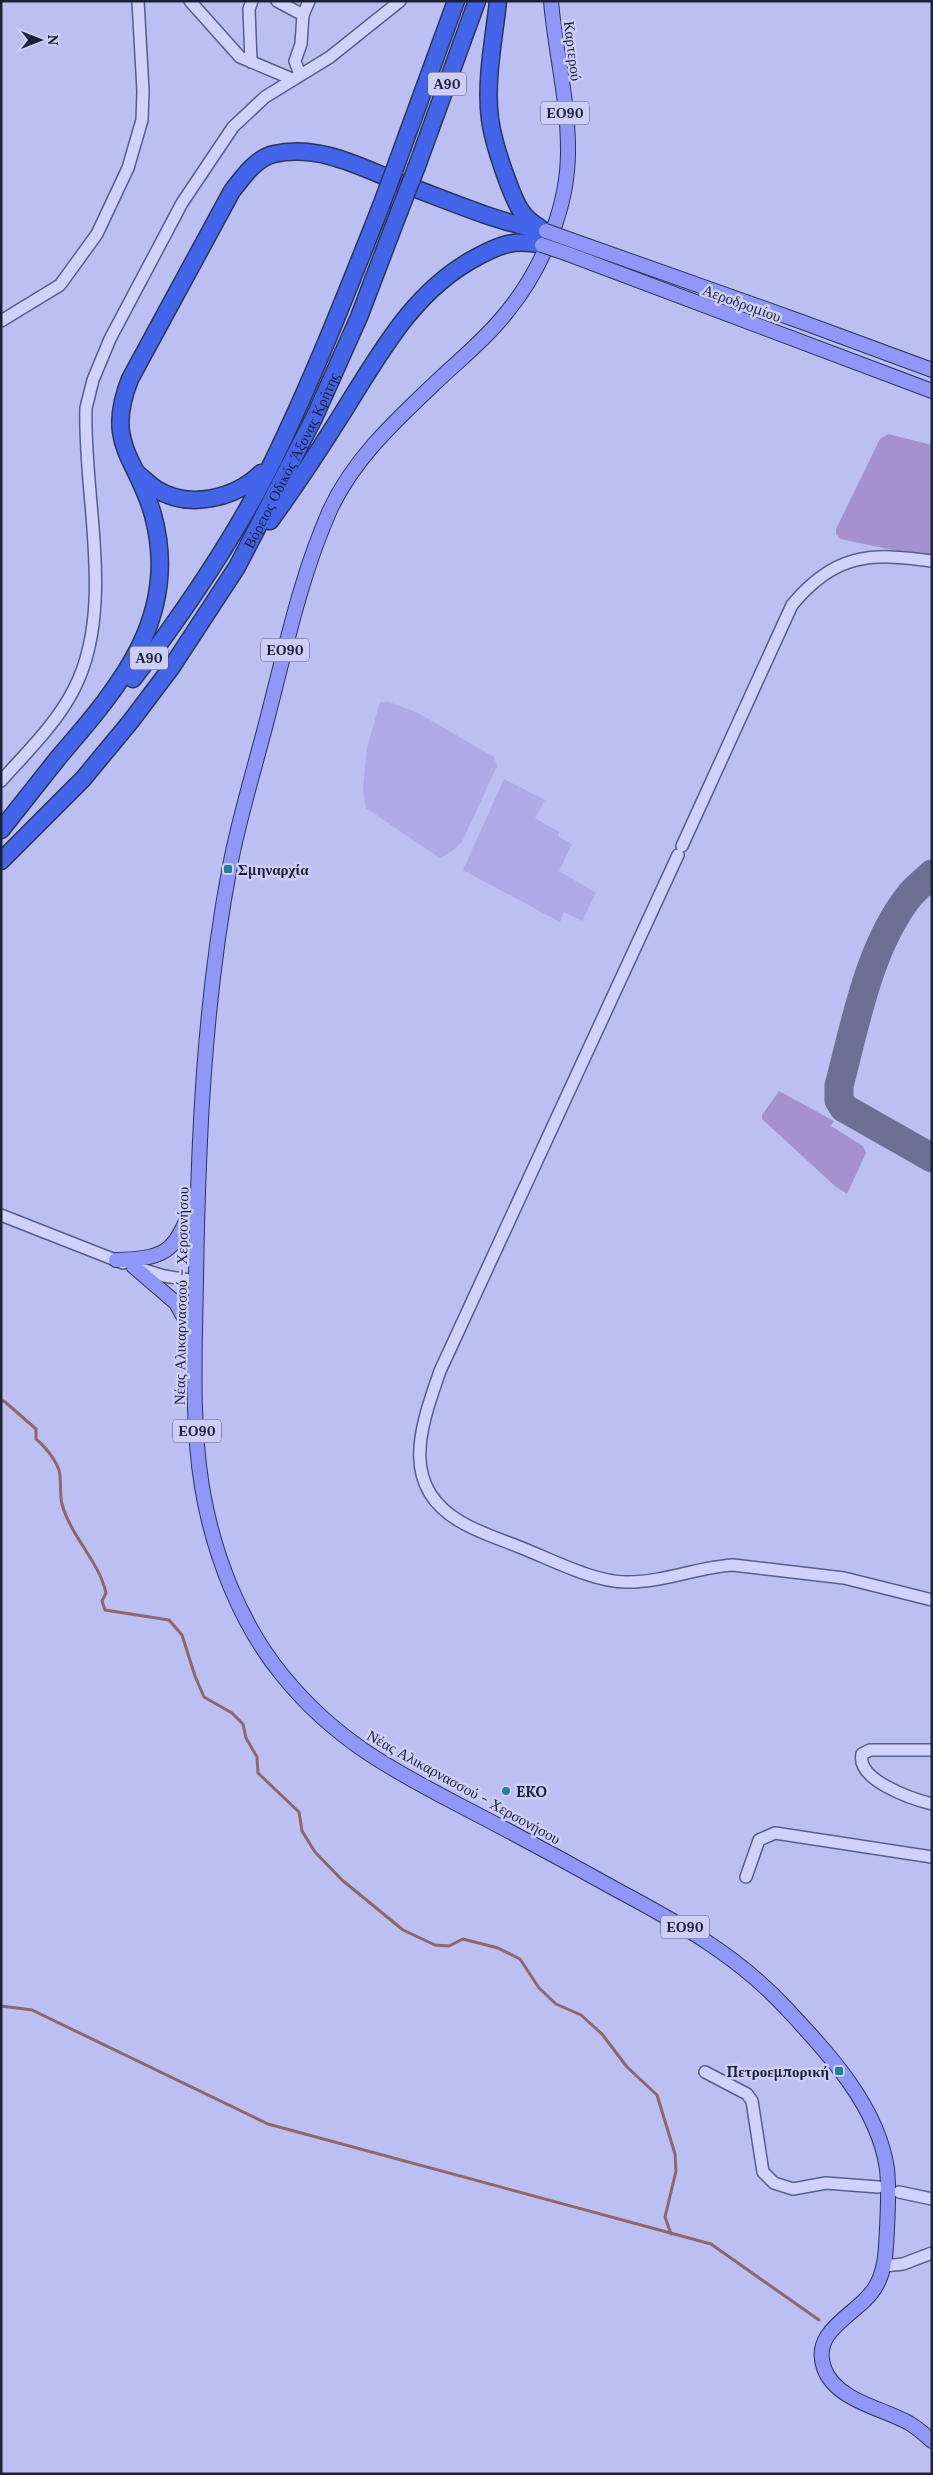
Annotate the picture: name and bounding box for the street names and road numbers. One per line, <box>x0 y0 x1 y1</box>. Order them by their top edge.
street label: Καρτερού <box>560 20 586 82</box>
road number: Α90 <box>428 72 466 96</box>
road number: ΕΟ90 <box>541 102 589 125</box>
street label: Αεροδρομίου <box>700 280 784 326</box>
street label: Βόρειος Οδικός Άξονας Κρήτης <box>239 369 343 551</box>
road number: ΕΟ90 <box>261 638 309 662</box>
road number: Α90 <box>130 646 168 670</box>
street label: Νέας Αλικαρνασσού - Χερσονήσου <box>170 1187 192 1405</box>
road number: ΕΟ90 <box>173 1420 221 1442</box>
street label: Νέας Αλικαρνασσού - Χερσονήσου <box>364 1726 564 1848</box>
road number: ΕΟ90 <box>661 1915 709 1938</box>

